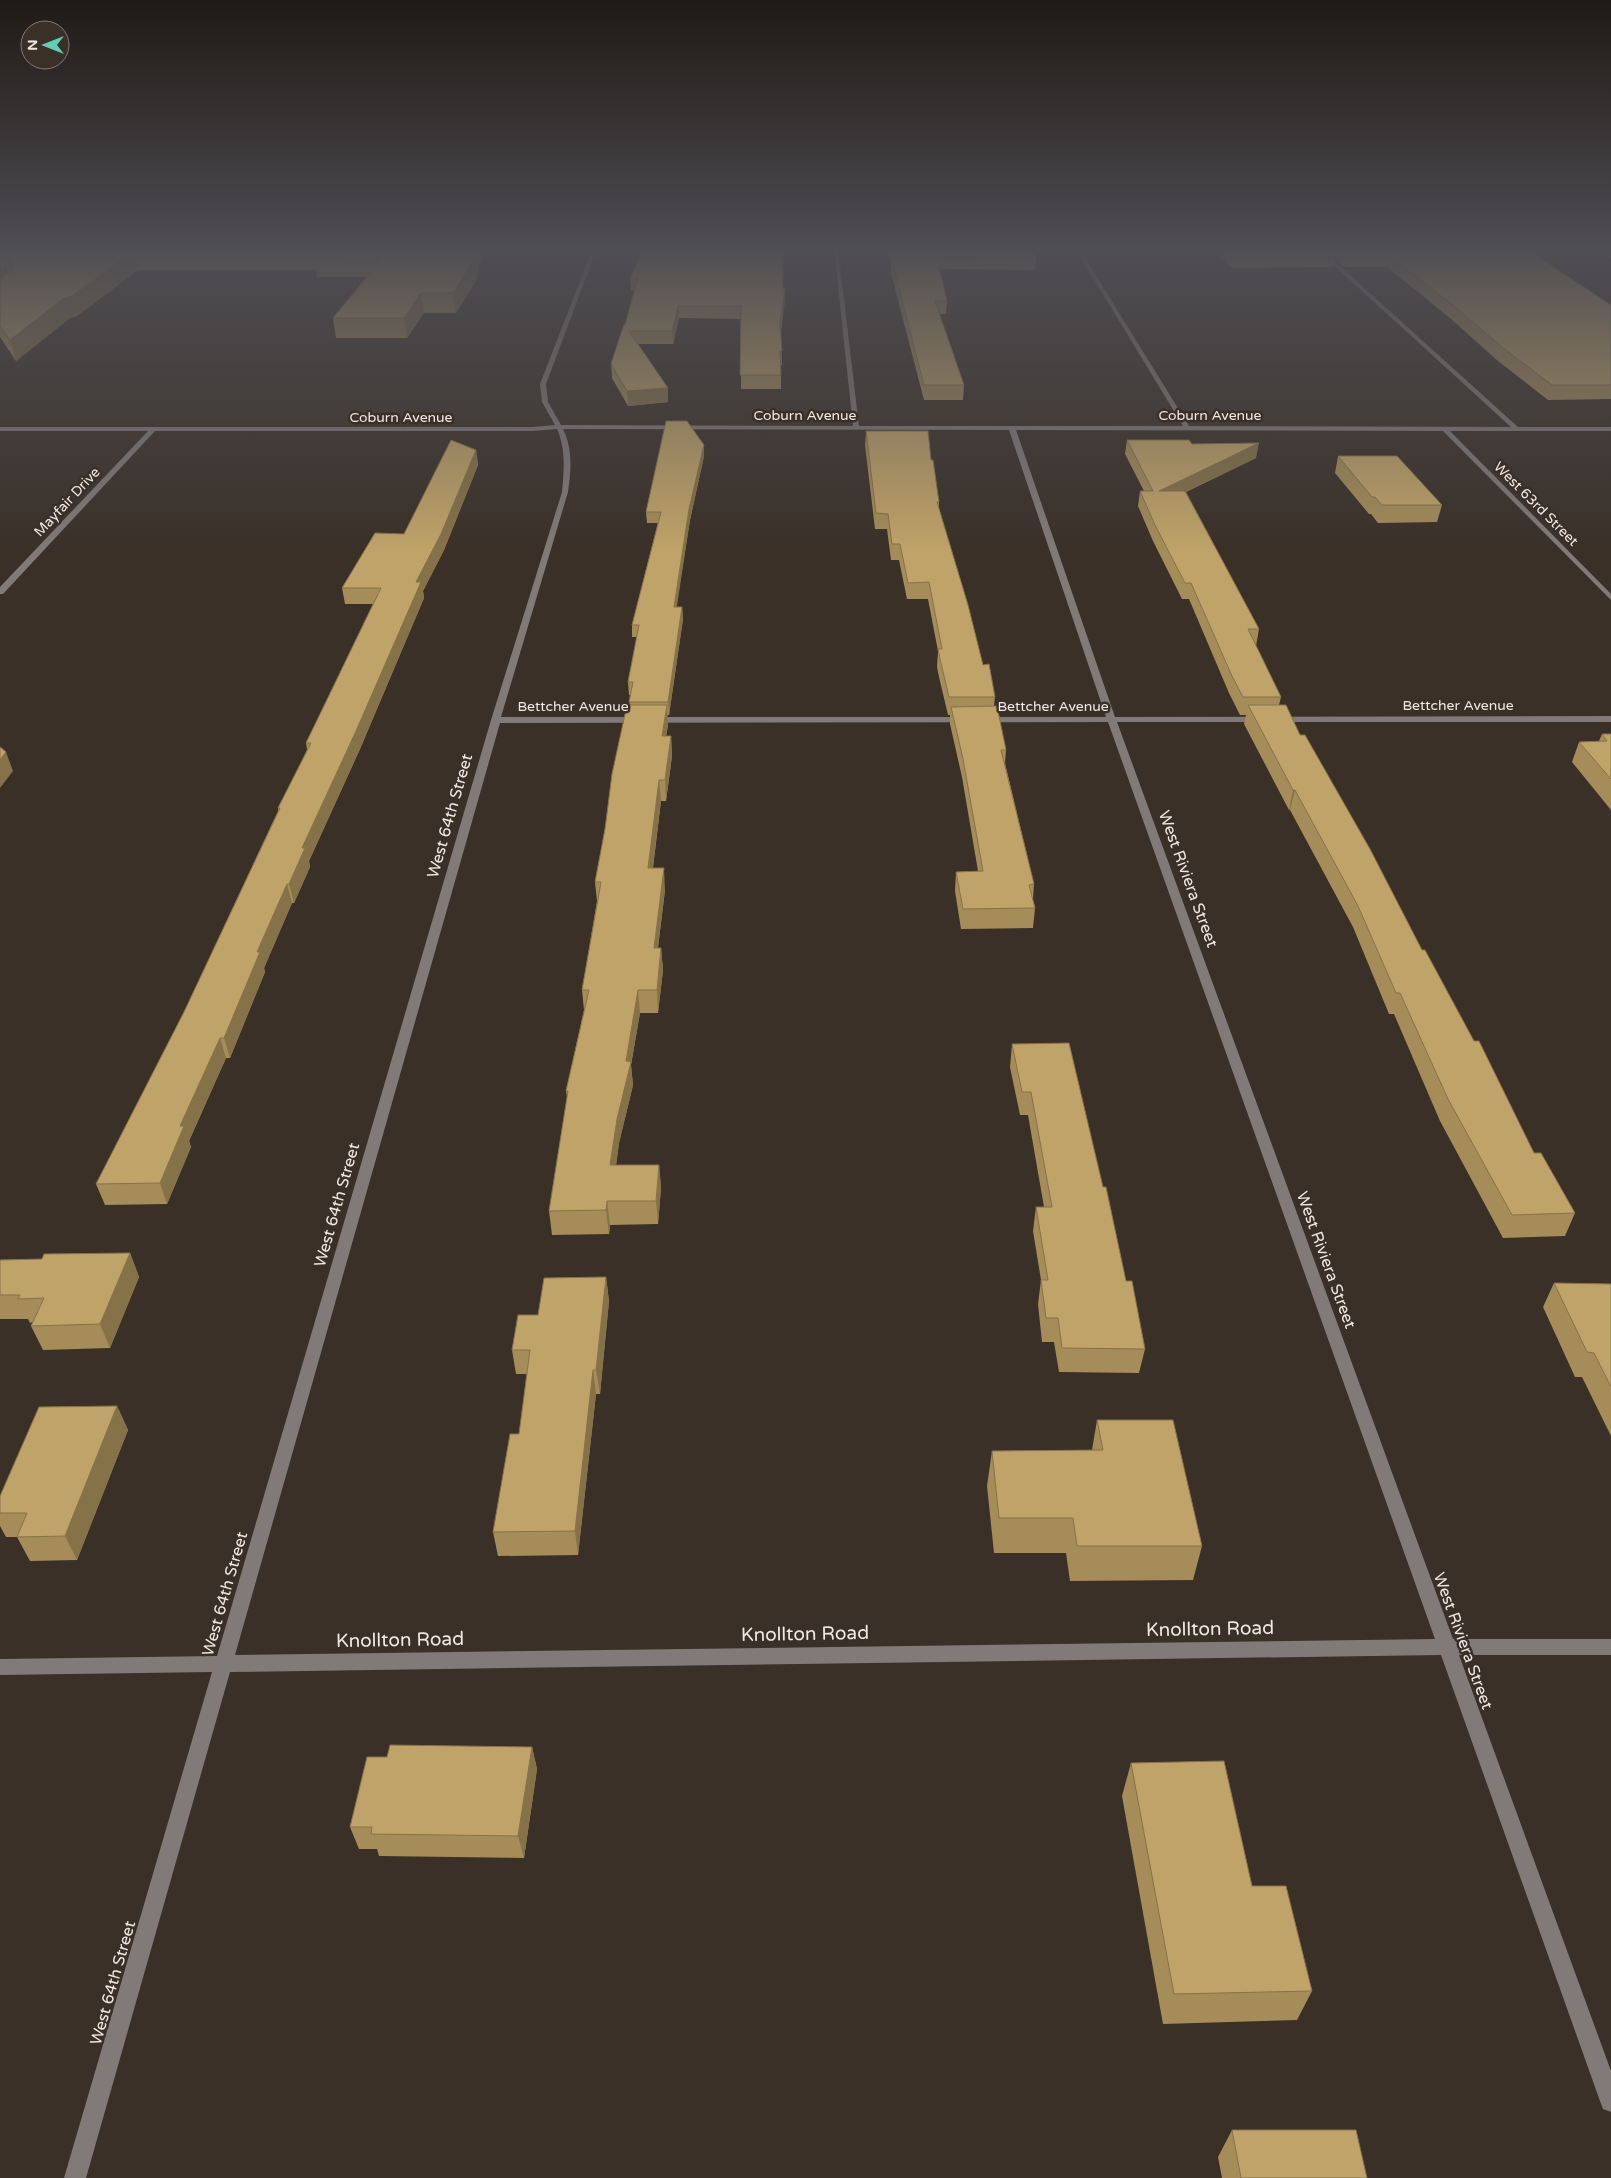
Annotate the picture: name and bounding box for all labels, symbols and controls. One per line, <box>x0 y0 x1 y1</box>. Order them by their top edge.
north arrow <box>20 20 70 70</box>
text: N <box>24 39 41 51</box>
street label: Coburn Avenue <box>753 407 857 424</box>
street label: Coburn Avenue <box>1158 407 1262 424</box>
street label: Coburn Avenue <box>349 409 453 426</box>
street label: West 63rd Street <box>1490 458 1582 550</box>
street label: Mayfair Drive <box>31 464 104 540</box>
street label: Bettcher Avenue <box>1402 697 1514 714</box>
street label: Bettcher Avenue <box>517 698 629 715</box>
street label: Bettcher Avenue <box>997 698 1109 715</box>
street label: West 64th Street <box>423 752 477 880</box>
street label: West Riviera Street <box>1154 808 1222 950</box>
street label: West 64th Street <box>310 1141 364 1269</box>
street label: West Riviera Street <box>1292 1189 1360 1331</box>
street label: West 64th Street <box>198 1530 252 1658</box>
street label: West Riviera Street <box>1429 1570 1497 1712</box>
street label: Knollton Road <box>1146 1617 1274 1641</box>
street label: Knollton Road <box>741 1622 869 1646</box>
street label: Knollton Road <box>336 1628 464 1652</box>
street label: West 64th Street <box>86 1919 140 2047</box>

